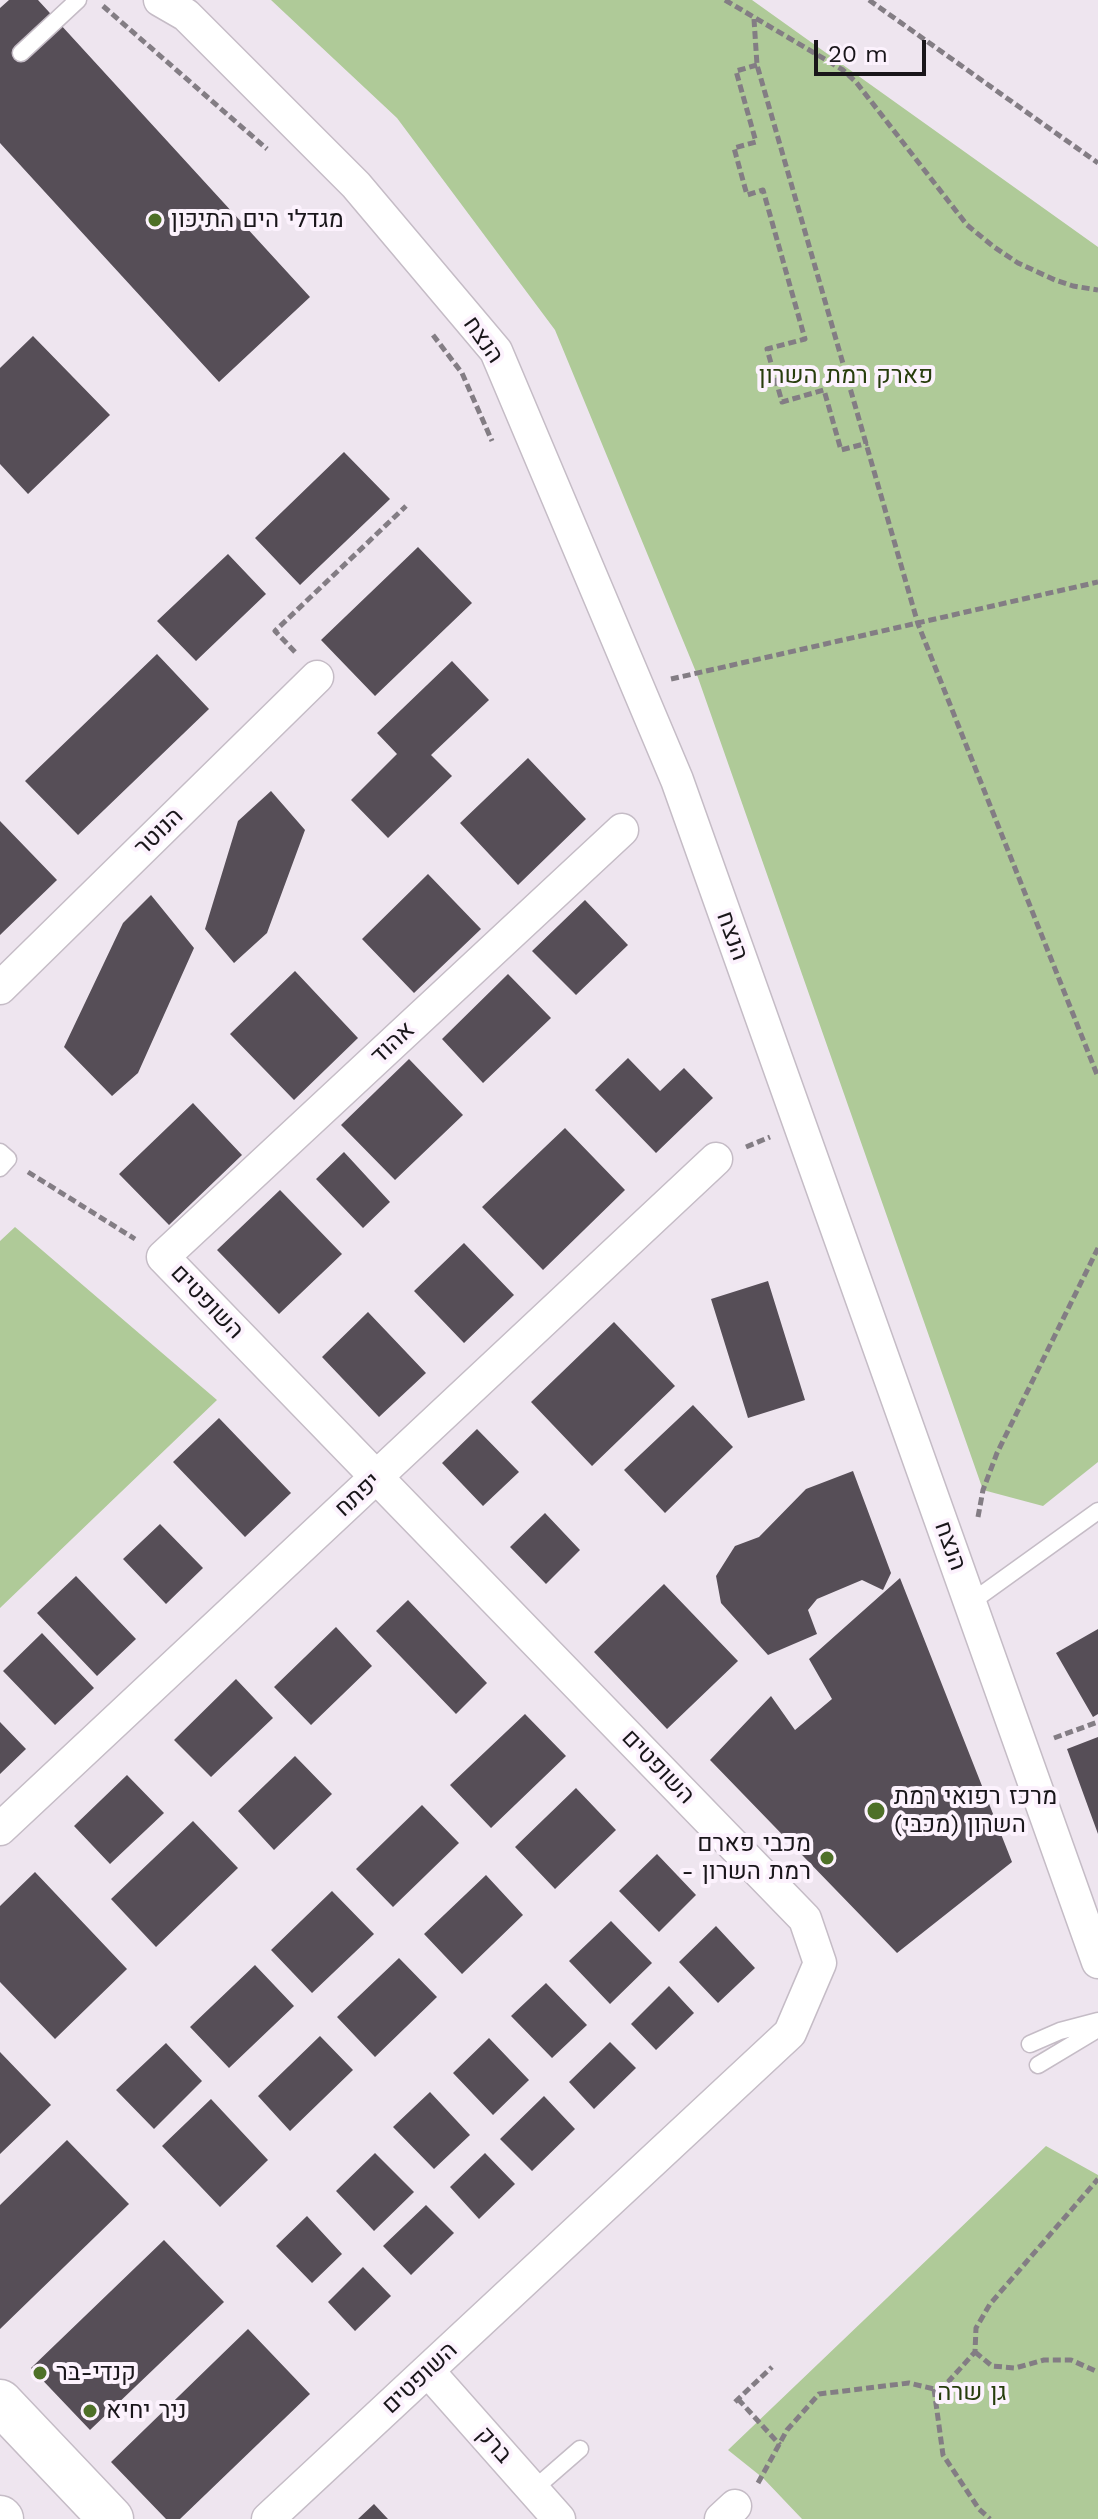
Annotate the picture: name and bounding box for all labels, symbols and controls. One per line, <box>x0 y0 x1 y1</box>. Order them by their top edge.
scale bar <box>818 24 930 74</box>
text: 20 m <box>828 40 888 68</box>
place label: מגדלי הים התיכון <box>171 206 344 234</box>
marker: מגדלי הים התיכון <box>146 211 164 229</box>
street label: הנצח <box>457 311 509 369</box>
park label: פארק רמת השרון <box>759 362 933 390</box>
street label: הנוטר <box>129 802 189 862</box>
street label: הנצח <box>710 907 754 965</box>
street label: אהוד <box>365 1016 421 1070</box>
street label: השופטים <box>164 1259 250 1345</box>
street label: יפתח <box>329 1467 387 1523</box>
street label: הנצח <box>928 1517 972 1575</box>
street label: השופטים <box>615 1724 701 1810</box>
place label: מרכז רפואי רמת השרון (מכבי) <box>894 1783 1057 1839</box>
marker: מרכז רפואי רמת השרון (מכבי) <box>865 1800 887 1822</box>
place label: מכבי פארם - רמת השרון <box>681 1830 811 1886</box>
marker: מכבי פארם - רמת השרון <box>818 1849 836 1867</box>
street label: השופטים <box>376 2336 464 2420</box>
place label: קנדי-בר <box>56 2359 136 2387</box>
marker: קנדי-בר <box>31 2364 49 2382</box>
park label: גן שרה <box>937 2379 1007 2407</box>
place label: ניר יחיא <box>106 2397 186 2425</box>
marker: ניר יחיא <box>81 2402 99 2420</box>
street label: ברק <box>470 2421 518 2469</box>

